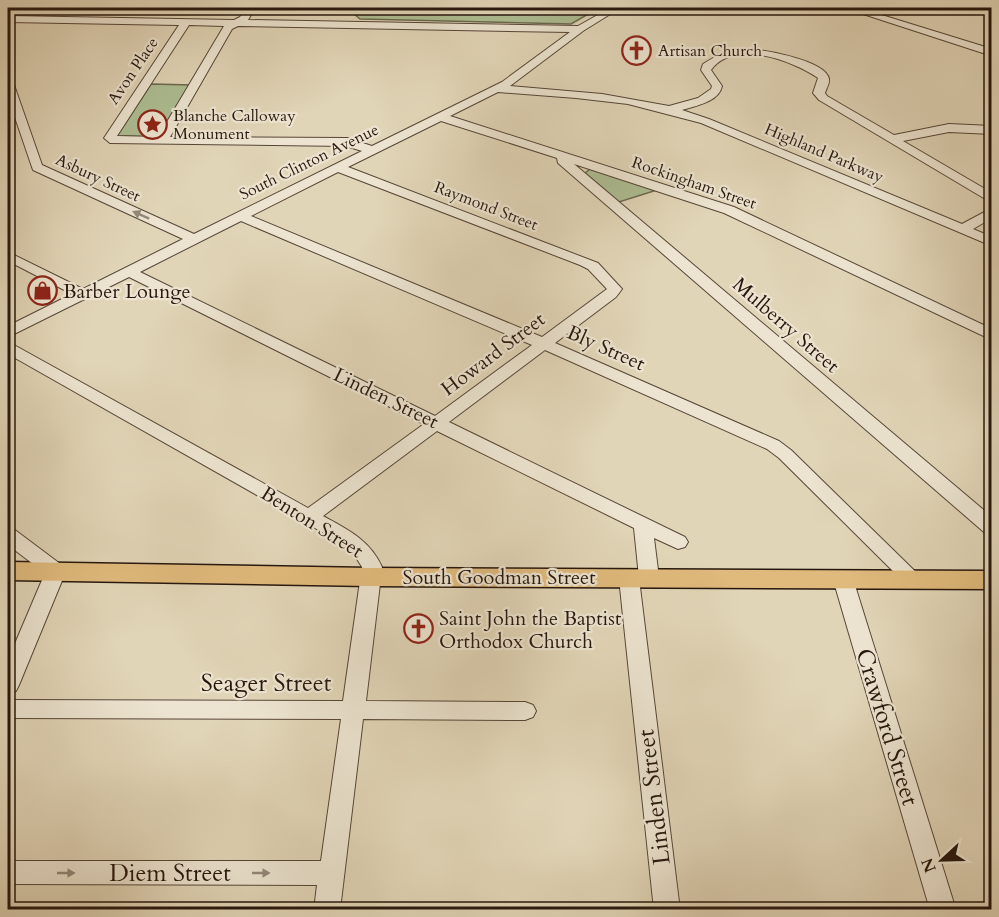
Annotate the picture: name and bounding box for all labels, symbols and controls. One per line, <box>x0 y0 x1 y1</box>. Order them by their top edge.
street label: Avon Place <box>102 33 164 109</box>
church icon: Artisan Church <box>621 35 653 67</box>
place label: Artisan Church <box>658 40 762 62</box>
place label: Blanche Calloway Monument <box>173 105 296 145</box>
place icon: Blanche Calloway Monument <box>136 109 168 141</box>
street label: Highland Parkway <box>761 118 887 188</box>
street label: South Clinton Avenue <box>236 119 382 205</box>
street label: Asbury Street <box>52 149 144 207</box>
street label: Rockingham Street <box>629 151 759 215</box>
street label: Raymond Street <box>431 176 541 236</box>
one-way arrow <box>132 211 149 220</box>
street label: Mulberry Street <box>727 271 846 379</box>
shop icon: Barber Lounge <box>26 275 58 307</box>
place label: Barber Lounge <box>63 278 191 305</box>
street label: Howard Street <box>436 306 551 402</box>
street label: Bly Street <box>563 319 650 377</box>
street label: Linden Street <box>329 361 444 435</box>
street label: Benton Street <box>256 480 369 565</box>
street label: South Goodman Street <box>403 564 596 591</box>
place label: Saint John the Baptist Orthodox Church <box>439 605 622 655</box>
church icon: Saint John the Baptist Orthodox Church <box>402 613 434 645</box>
street label: Crawford Street <box>847 644 927 810</box>
street label: Seager Street <box>201 667 332 700</box>
street label: Linden Street <box>629 727 679 867</box>
north arrow <box>912 830 972 890</box>
text: N <box>916 855 942 876</box>
street label: Diem Street <box>109 857 231 890</box>
one-way arrow <box>56 868 75 878</box>
one-way arrow <box>251 868 270 878</box>

